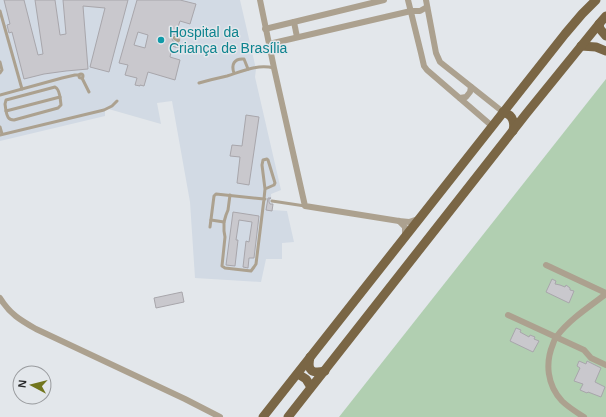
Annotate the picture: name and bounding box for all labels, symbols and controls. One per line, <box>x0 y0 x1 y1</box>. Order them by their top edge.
place label: Hospital da Criança de Brasília <box>169 24 287 56</box>
marker: Hospital da Criança de Brasília <box>156 35 166 45</box>
north arrow <box>12 365 52 405</box>
text: N <box>16 379 29 388</box>

